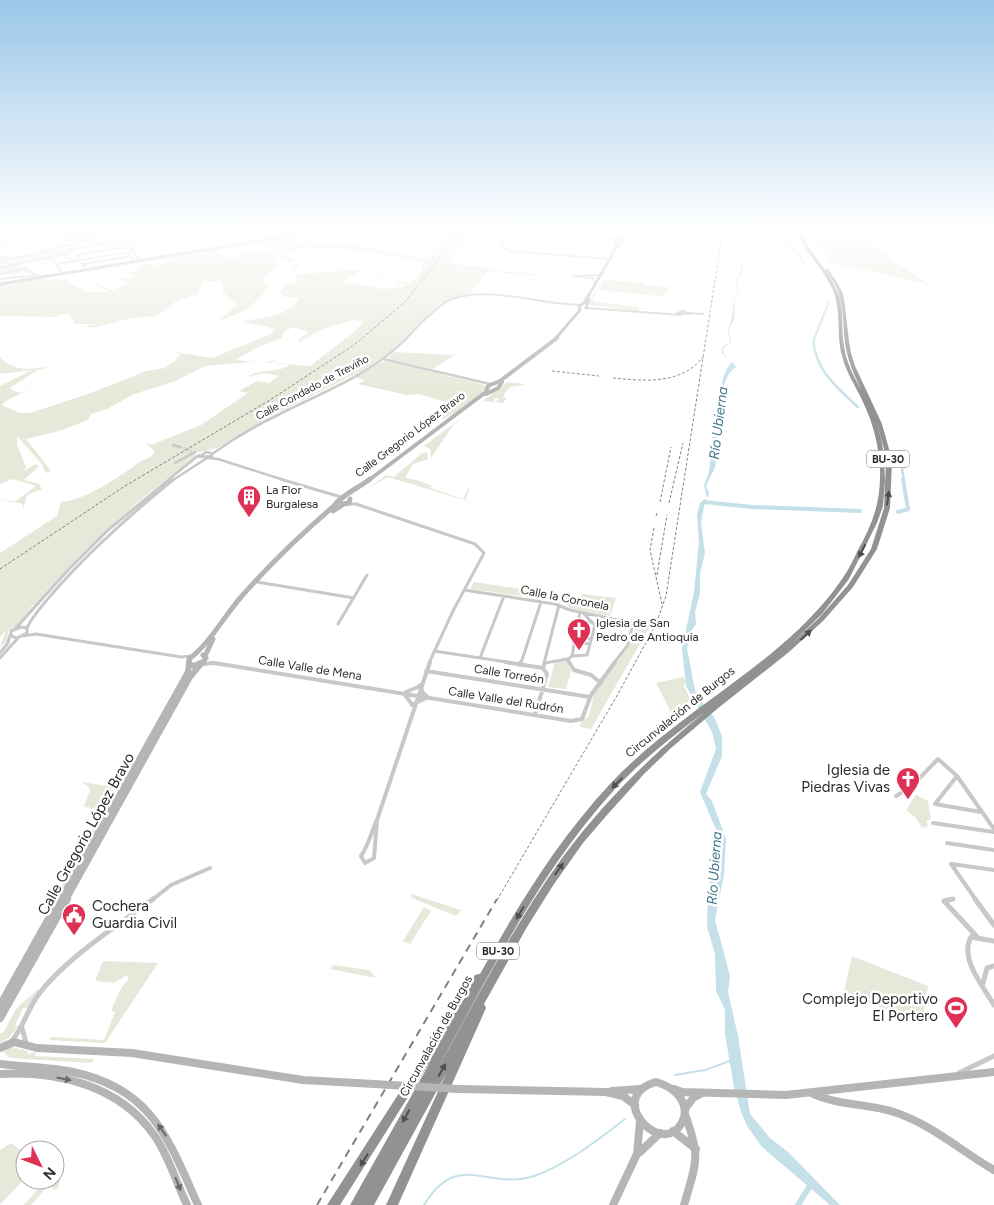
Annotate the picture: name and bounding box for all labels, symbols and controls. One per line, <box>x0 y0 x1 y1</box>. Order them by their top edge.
street label: Calle Condado de Treviño <box>253 352 371 423</box>
water label: Río Ubierna <box>706 386 731 461</box>
street label: Calle Gregorio López Bravo <box>353 389 468 480</box>
road number: BU-30 <box>867 450 909 468</box>
place label: La Flor Burgalesa <box>266 483 318 511</box>
building icon: La Flor Burgalesa <box>236 484 262 518</box>
one-way arrow <box>884 490 892 506</box>
one-way arrow <box>858 544 866 559</box>
street label: Calle la Coronela <box>520 583 610 613</box>
place label: Iglesia de San Pedro de Antioquía <box>596 616 699 644</box>
church icon: Iglesia de San Pedro de Antioquía <box>566 617 592 651</box>
one-way arrow <box>800 629 812 641</box>
street label: Calle Valle de Mena <box>257 653 363 683</box>
street label: Calle Torreón <box>473 662 545 686</box>
street label: Circunvalación de Burgos <box>623 663 738 760</box>
street label: Calle Valle del Rudrón <box>447 684 565 716</box>
street label: Calle Gregorio López Bravo <box>34 749 138 918</box>
place label: Iglesia de Piedras Vivas <box>801 761 890 796</box>
church icon: Iglesia de Piedras Vivas <box>895 766 921 800</box>
one-way arrow <box>611 777 623 789</box>
water label: Río Ubierna <box>703 831 726 905</box>
one-way arrow <box>555 863 564 876</box>
place label: Cochera Guardia Civil <box>92 897 177 932</box>
public building icon: Cochera Guardia Civil <box>61 902 87 936</box>
one-way arrow <box>515 906 524 920</box>
road number: BU-30 <box>477 942 519 959</box>
street label: Circunvalación de Burgos <box>397 973 475 1099</box>
place label: Complejo Deportivo El Portero <box>802 990 938 1025</box>
sports icon: Complejo Deportivo El Portero <box>943 995 969 1029</box>
one-way arrow <box>438 1064 447 1077</box>
one-way arrow <box>57 1075 73 1083</box>
one-way arrow <box>402 1109 410 1123</box>
one-way arrow <box>157 1123 167 1136</box>
north arrow <box>15 1140 65 1190</box>
one-way arrow <box>359 1153 368 1166</box>
text: N <box>39 1164 59 1183</box>
one-way arrow <box>175 1176 182 1191</box>

